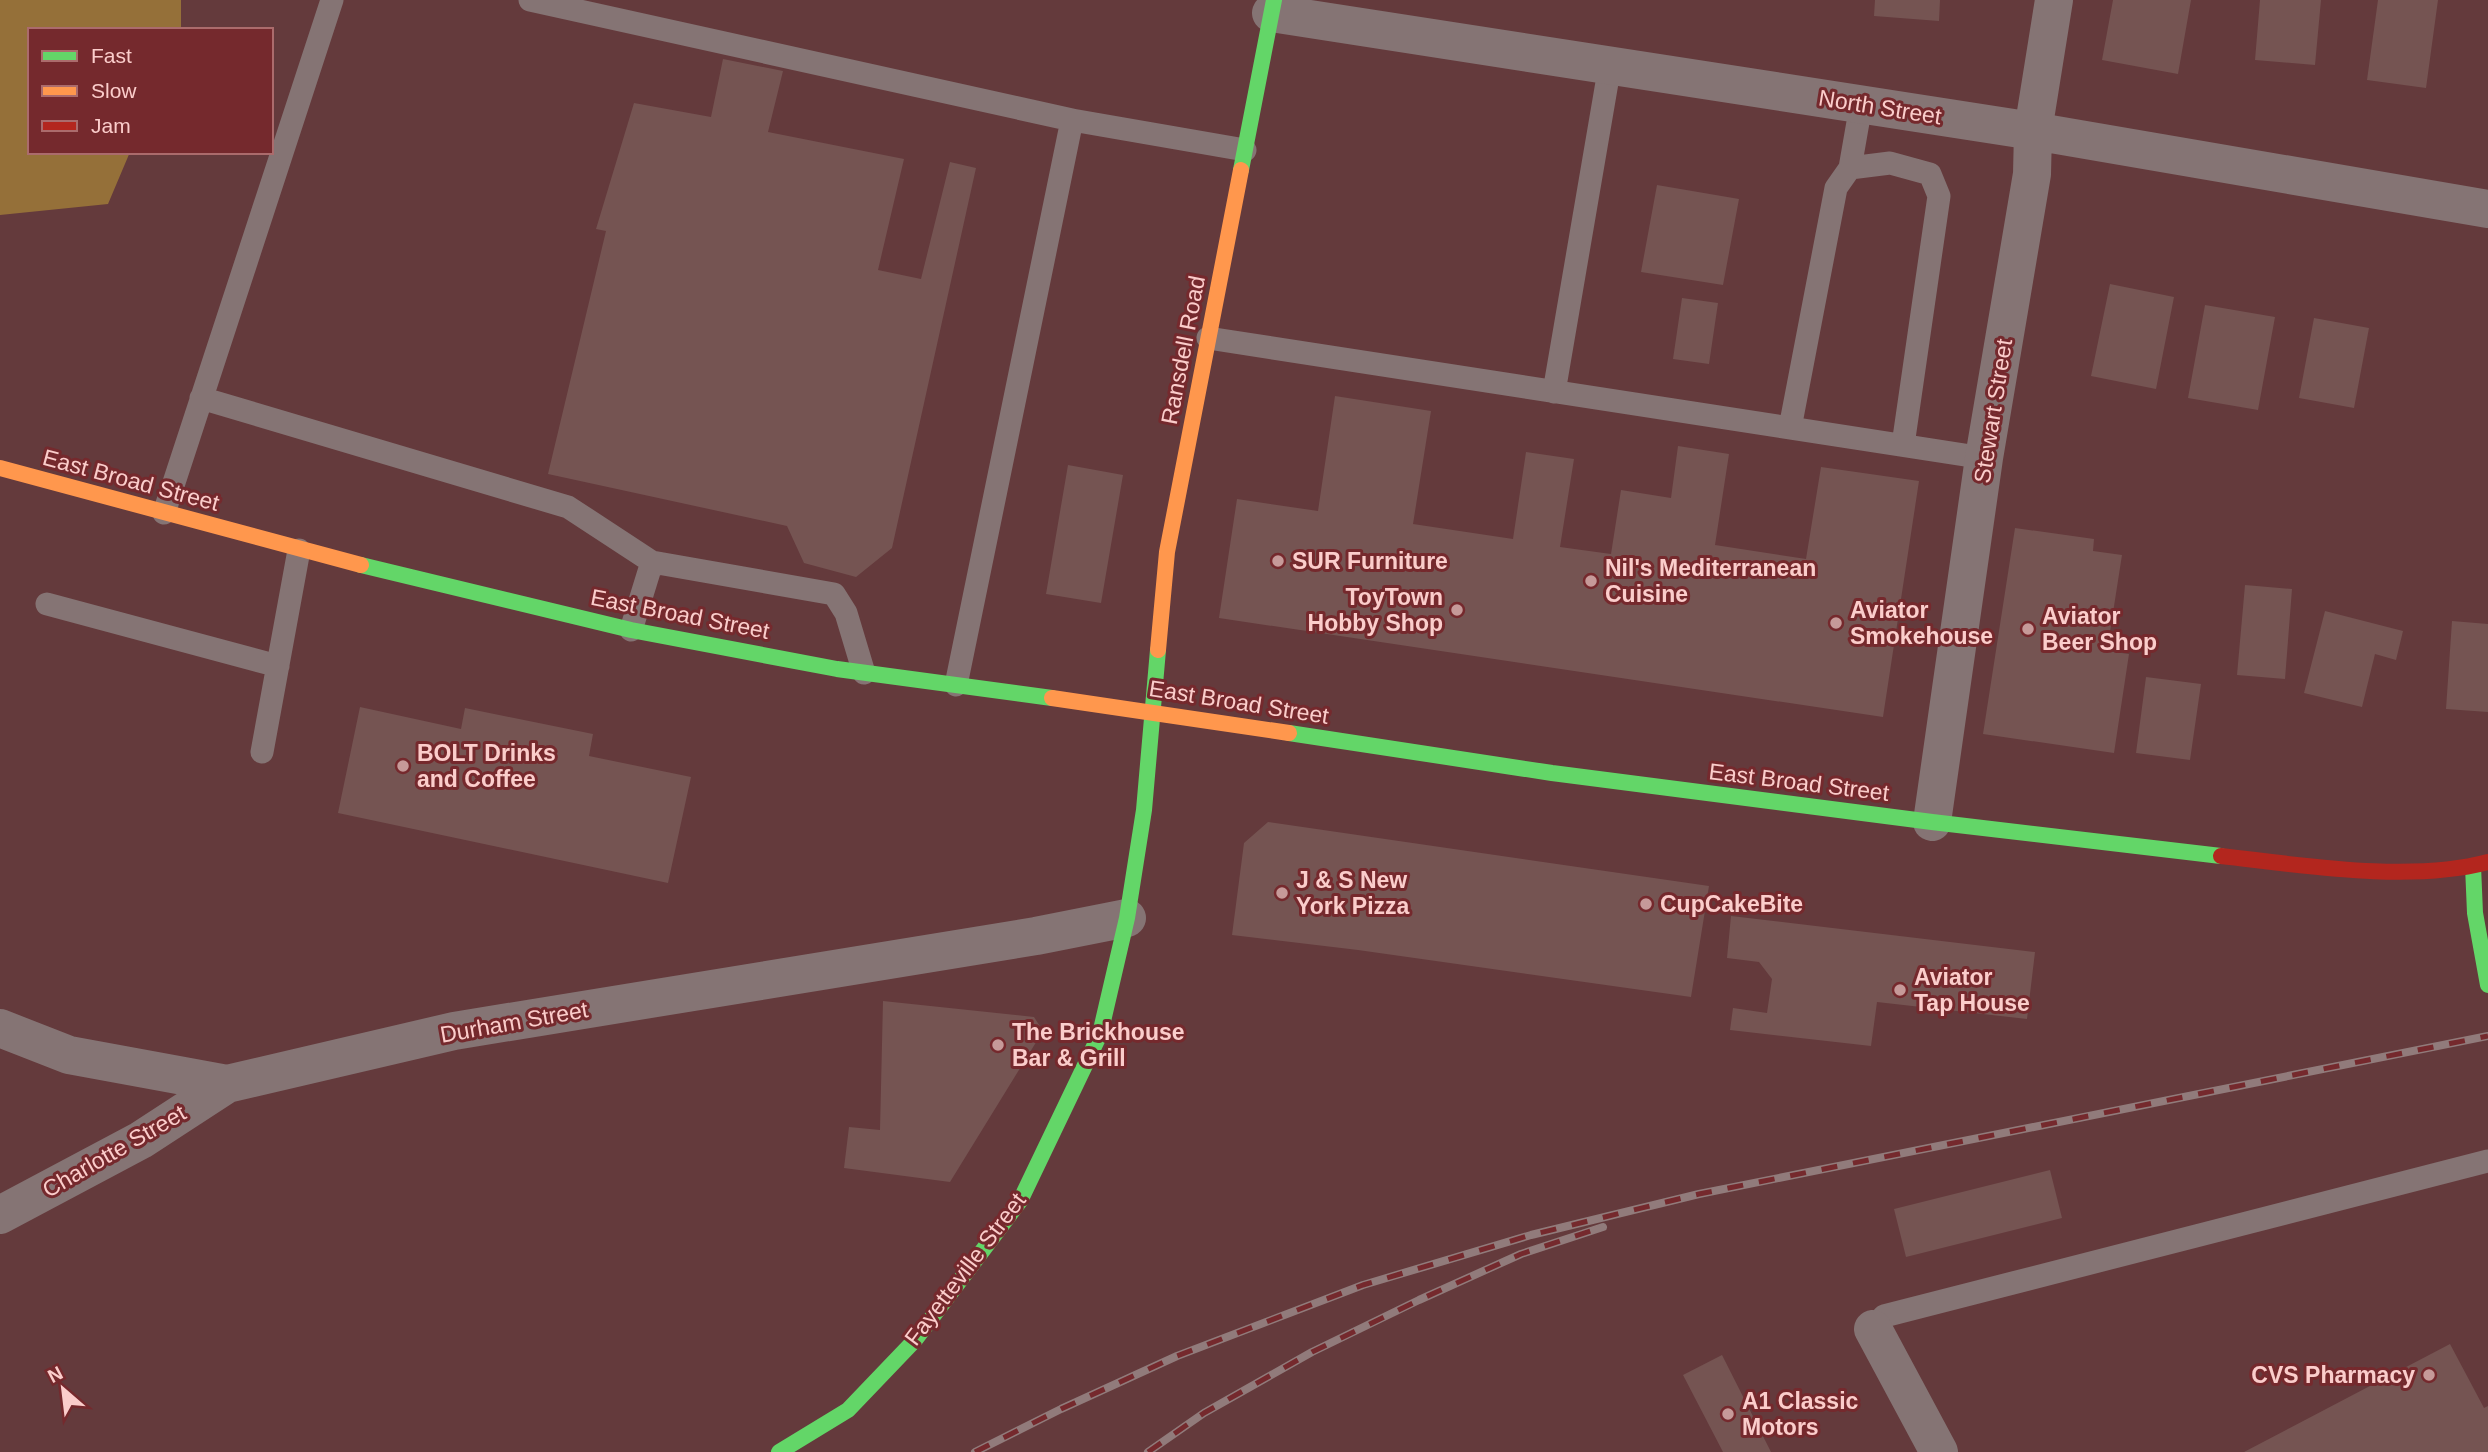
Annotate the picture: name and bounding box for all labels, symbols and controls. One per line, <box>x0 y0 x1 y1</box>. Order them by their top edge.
legend <box>28 28 273 154</box>
text: Fast <box>91 44 132 67</box>
text: Slow <box>91 79 137 102</box>
street label: North Street <box>1817 84 1944 130</box>
text: Jam <box>91 114 131 137</box>
street label: Ransdell Road <box>1156 273 1210 427</box>
street label: Stewart Street <box>1969 336 2017 485</box>
street label: East Broad Street <box>40 444 223 516</box>
place label: SUR Furniture <box>1292 548 1448 574</box>
marker: SUR Furniture <box>1270 553 1286 569</box>
place label: Nil's Mediterranean Cuisine <box>1605 555 1816 607</box>
marker: Nil's Mediterranean Cuisine <box>1583 573 1599 589</box>
street label: East Broad Street <box>588 584 772 644</box>
place label: ToyTown Hobby Shop <box>1308 584 1443 636</box>
place label: Aviator Smokehouse <box>1850 597 1993 649</box>
marker: ToyTown Hobby Shop <box>1449 602 1465 618</box>
place label: Aviator Beer Shop <box>2042 603 2157 655</box>
marker: Aviator Smokehouse <box>1828 615 1844 631</box>
marker: Aviator Beer Shop <box>2020 621 2036 637</box>
street label: East Broad Street <box>1147 675 1331 729</box>
place label: BOLT Drinks and Coffee <box>417 740 556 792</box>
marker: BOLT Drinks and Coffee <box>395 758 411 774</box>
street label: East Broad Street <box>1707 758 1891 806</box>
place label: J & S New York Pizza <box>1296 867 1410 919</box>
marker: J & S New York Pizza <box>1274 885 1290 901</box>
place label: CupCakeBite <box>1660 891 1803 917</box>
marker: CupCakeBite <box>1638 896 1654 912</box>
place label: Aviator Tap House <box>1914 964 2030 1016</box>
marker: Aviator Tap House <box>1892 982 1908 998</box>
street label: Durham Street <box>438 996 590 1048</box>
place label: The Brickhouse Bar & Grill <box>1012 1019 1185 1071</box>
marker: The Brickhouse Bar & Grill <box>990 1037 1006 1053</box>
street label: Charlotte Street <box>38 1099 191 1203</box>
street label: Fayetteville Street <box>899 1187 1031 1350</box>
north arrow <box>28 1354 98 1424</box>
text: N <box>44 1362 66 1387</box>
place label: CVS Pharmacy <box>2251 1362 2415 1388</box>
marker: CVS Pharmacy <box>2421 1367 2437 1383</box>
place label: A1 Classic Motors <box>1742 1388 1859 1440</box>
marker: A1 Classic Motors <box>1720 1406 1736 1422</box>

